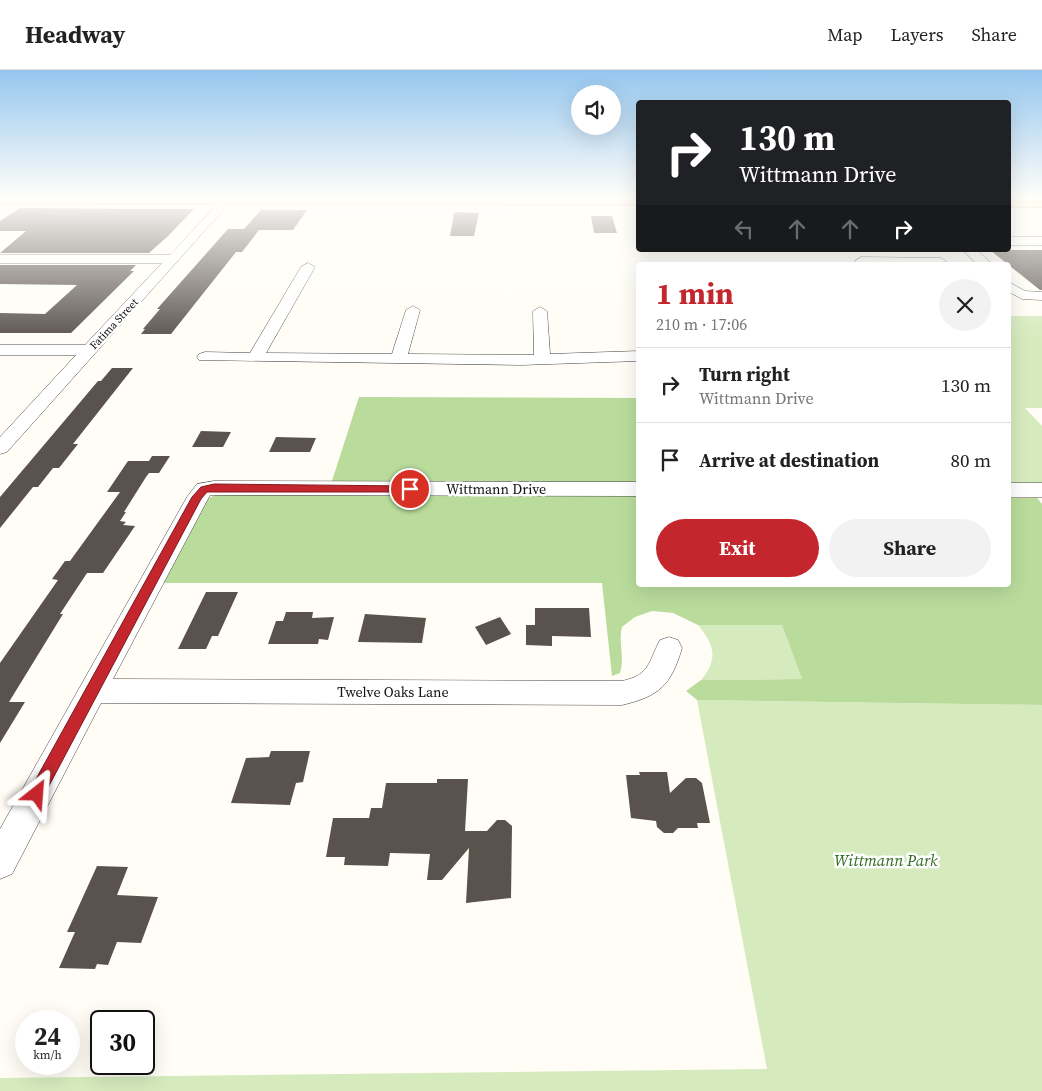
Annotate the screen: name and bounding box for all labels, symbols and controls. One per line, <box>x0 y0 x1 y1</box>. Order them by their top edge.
text: Headway <box>25 18 125 51</box>
text: Map <box>827 22 862 47</box>
text: Layers <box>890 22 943 47</box>
text: Share <box>971 22 1017 47</box>
map controls <box>571 85 621 135</box>
button: sound <box>571 85 621 135</box>
text: 130 m <box>739 114 835 162</box>
icon: right <box>656 120 721 185</box>
text: Wittmann Drive <box>739 159 897 189</box>
icon: left <box>730 215 758 243</box>
icon: ahead <box>783 215 811 243</box>
icon: ahead <box>836 215 864 243</box>
icon: right <box>889 215 917 243</box>
text: 1 min <box>656 273 734 314</box>
button: close <box>939 279 991 331</box>
street label: Fatima Street <box>86 295 142 353</box>
text: 210 m · 17:06 <box>656 313 747 335</box>
text: Turn right <box>699 361 790 387</box>
icon: right <box>656 371 684 399</box>
text: 130 m <box>941 372 991 398</box>
text: Wittmann Drive <box>699 387 814 409</box>
icon: arrive <box>656 446 684 474</box>
text: Arrive at destination <box>699 447 879 473</box>
text: 80 m <box>950 447 991 473</box>
pin <box>389 468 431 510</box>
icon: arrive <box>396 475 424 503</box>
street label: Wittmann Drive <box>446 479 546 499</box>
button: Exit <box>656 519 819 577</box>
button: Share <box>829 519 991 577</box>
street label: Twelve Oaks Lane <box>337 682 449 702</box>
position arrow <box>10 767 62 819</box>
park label: Wittmann Park <box>834 849 938 871</box>
speed limit sign: 30 <box>90 1010 155 1075</box>
text: 24 <box>34 1019 61 1053</box>
text: km/h <box>33 1047 62 1063</box>

